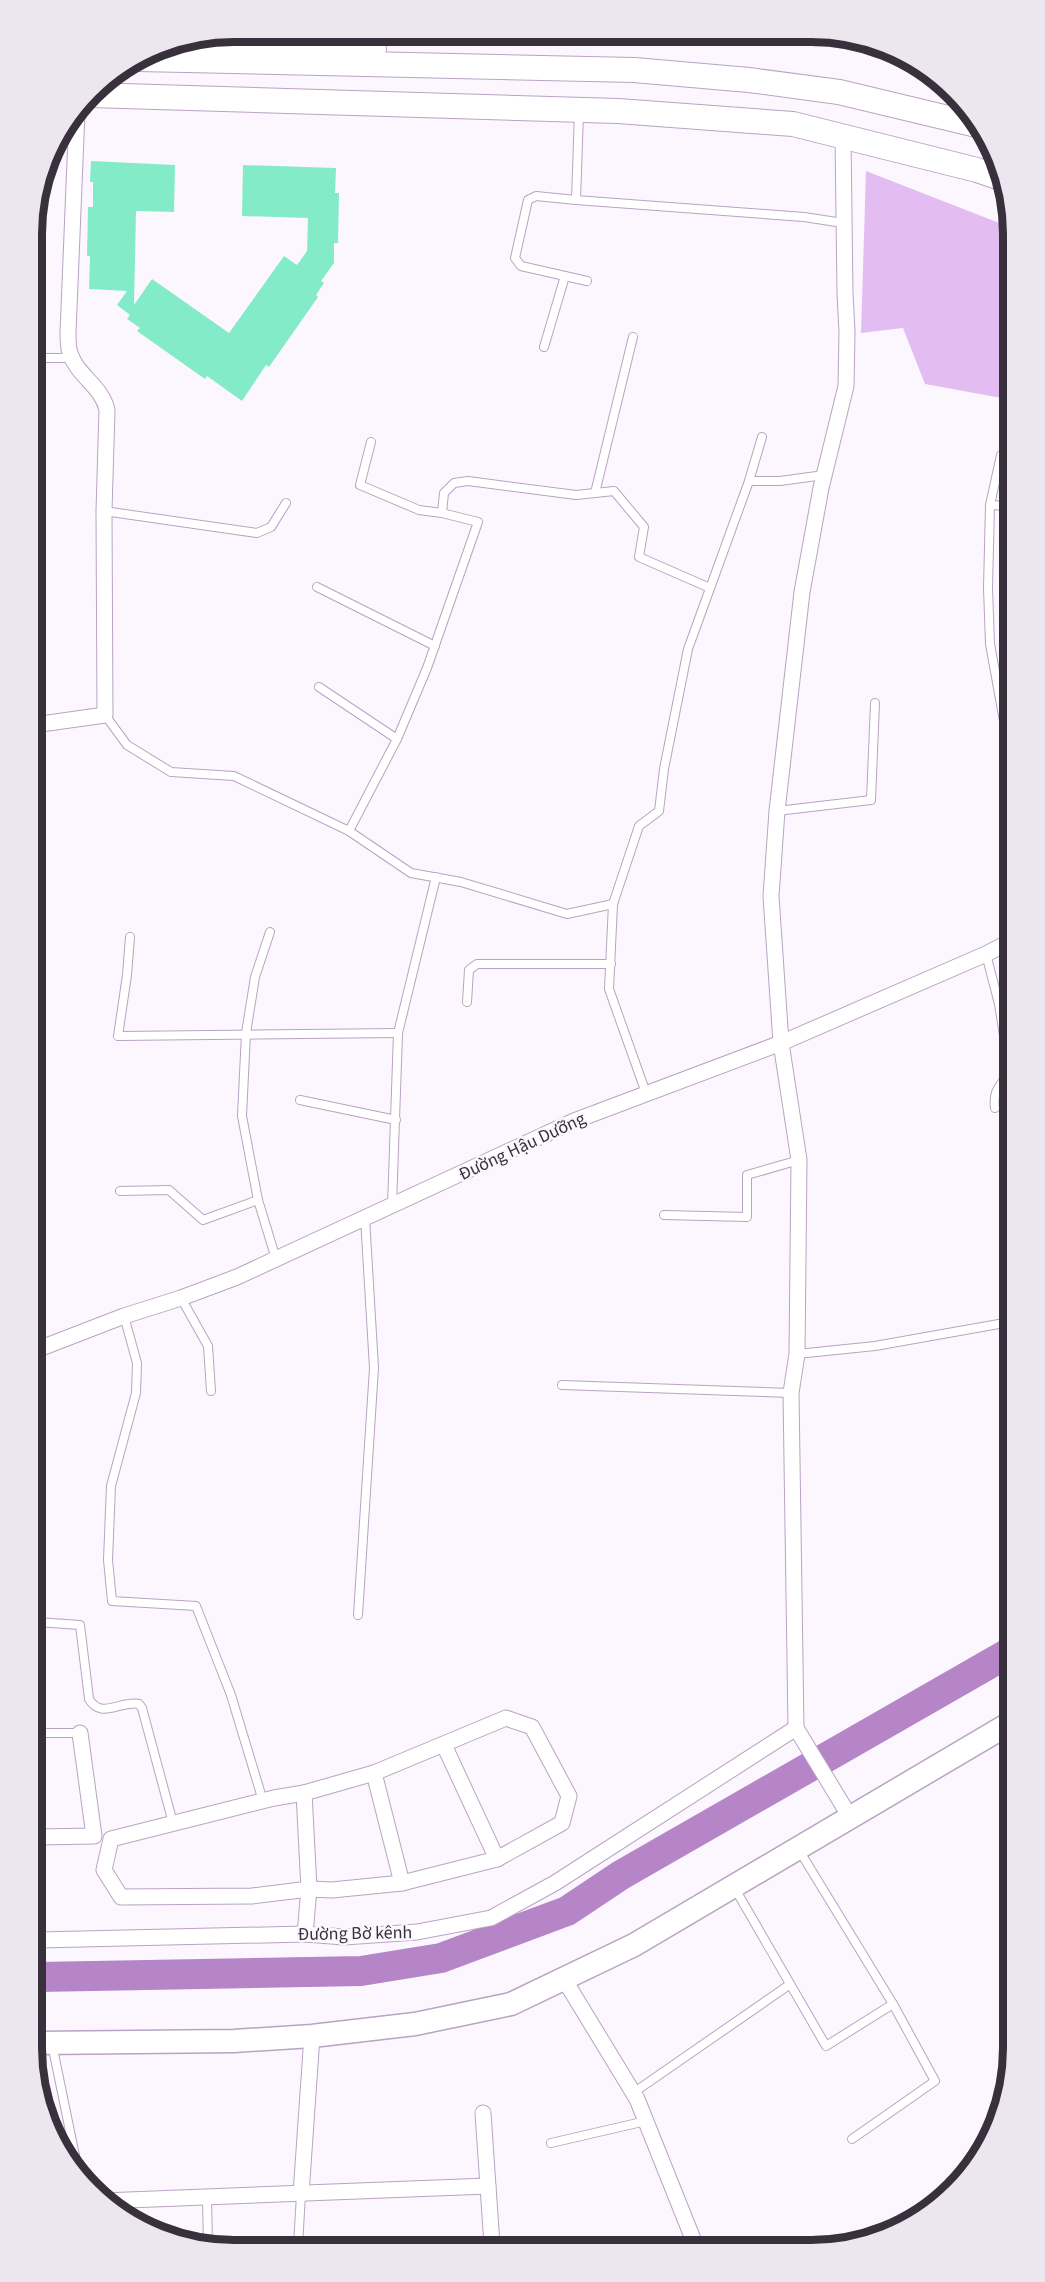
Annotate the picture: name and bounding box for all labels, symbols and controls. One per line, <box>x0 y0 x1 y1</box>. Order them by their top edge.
street label: Đường Hậu Dưỡng <box>455 1106 590 1187</box>
street label: Đường Bờ kênh <box>298 1920 413 1947</box>

